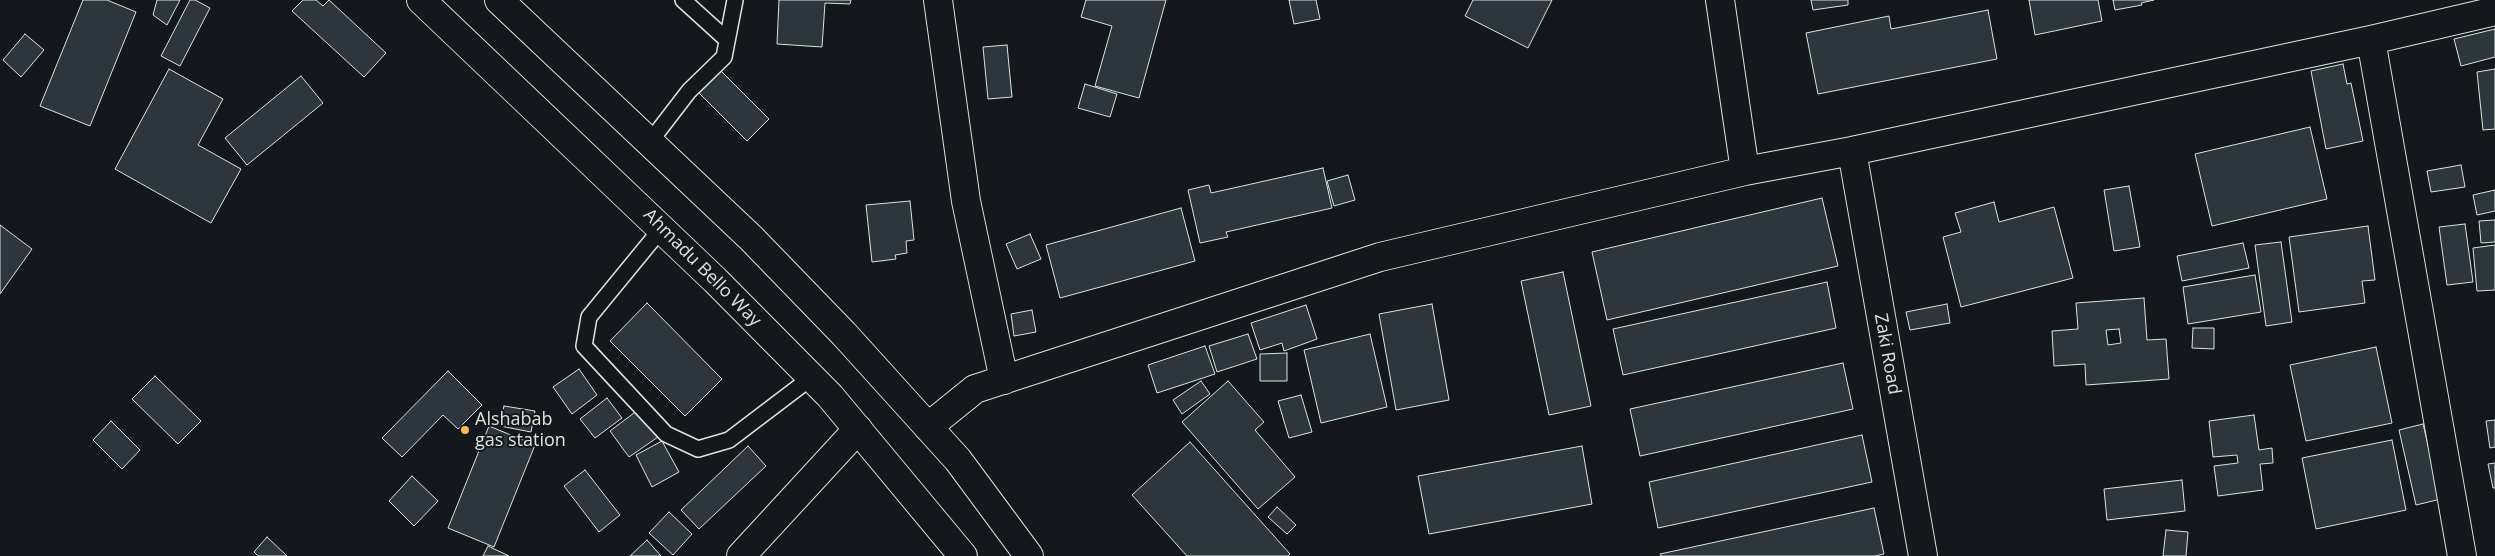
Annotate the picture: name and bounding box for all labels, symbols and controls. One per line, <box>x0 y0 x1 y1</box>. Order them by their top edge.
street label: Ahmadu Bello Way <box>639 205 765 331</box>
street label: Zaki Road <box>1869 312 1905 396</box>
place label: Alshabab gas station <box>475 409 566 452</box>
marker: Alshabab gas station <box>459 424 471 436</box>

